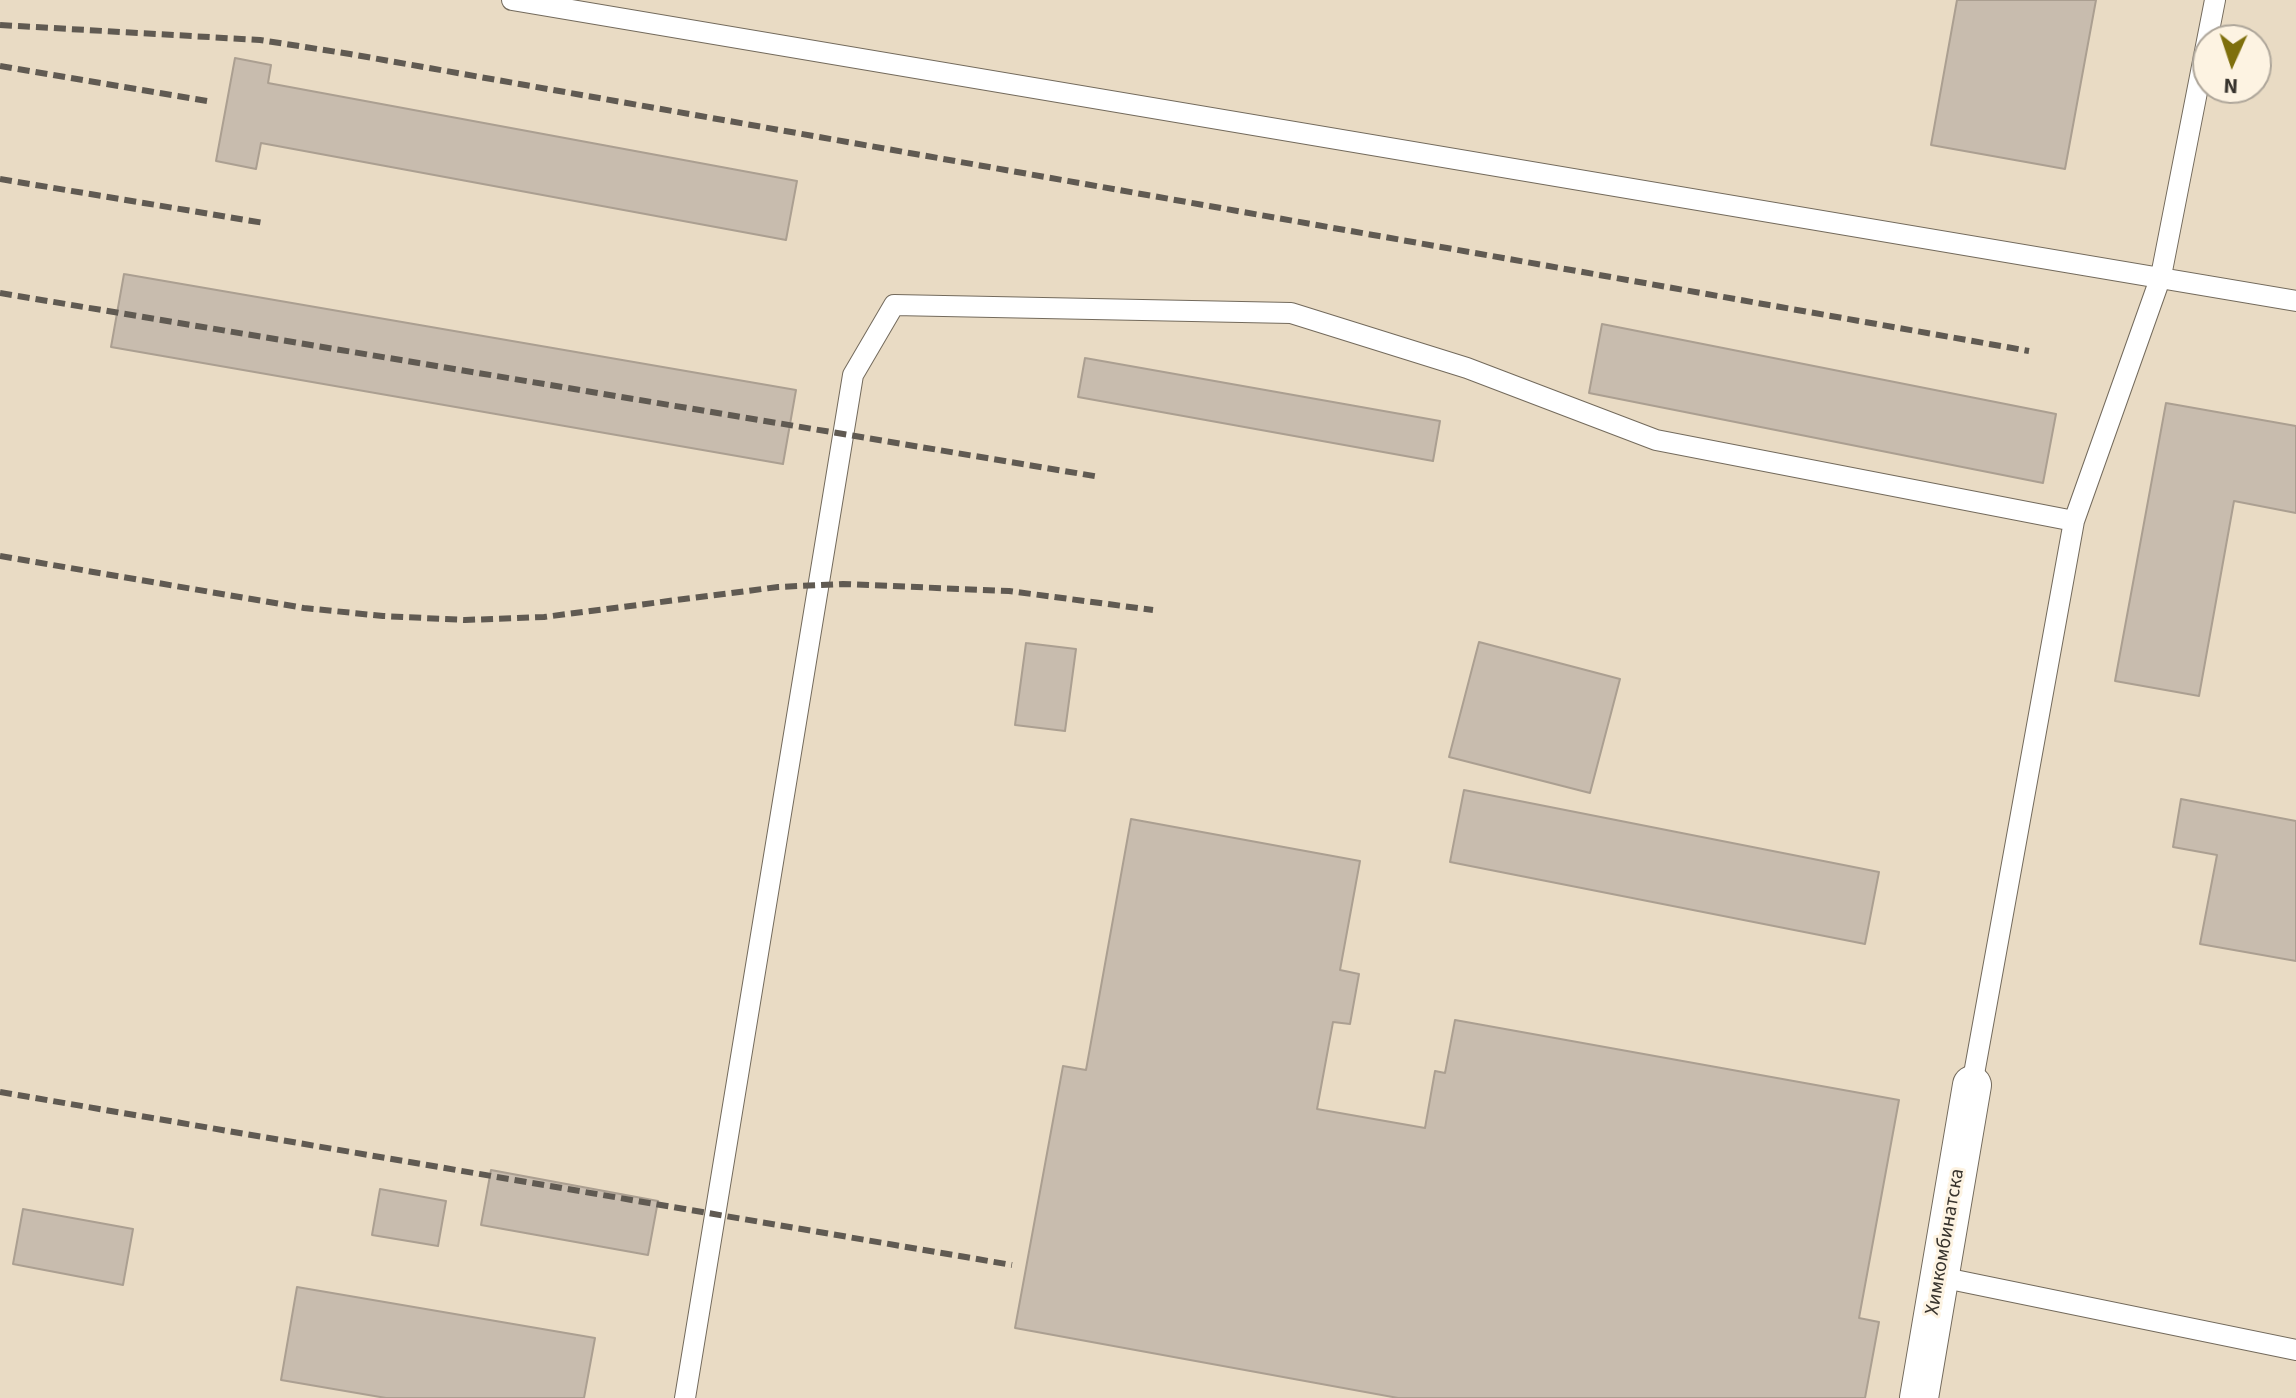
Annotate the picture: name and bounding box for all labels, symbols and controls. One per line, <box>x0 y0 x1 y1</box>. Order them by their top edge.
north arrow <box>2192 24 2272 104</box>
text: N <box>2223 70 2239 102</box>
street label: Химкомбинатска <box>1921 1167 1971 1317</box>

